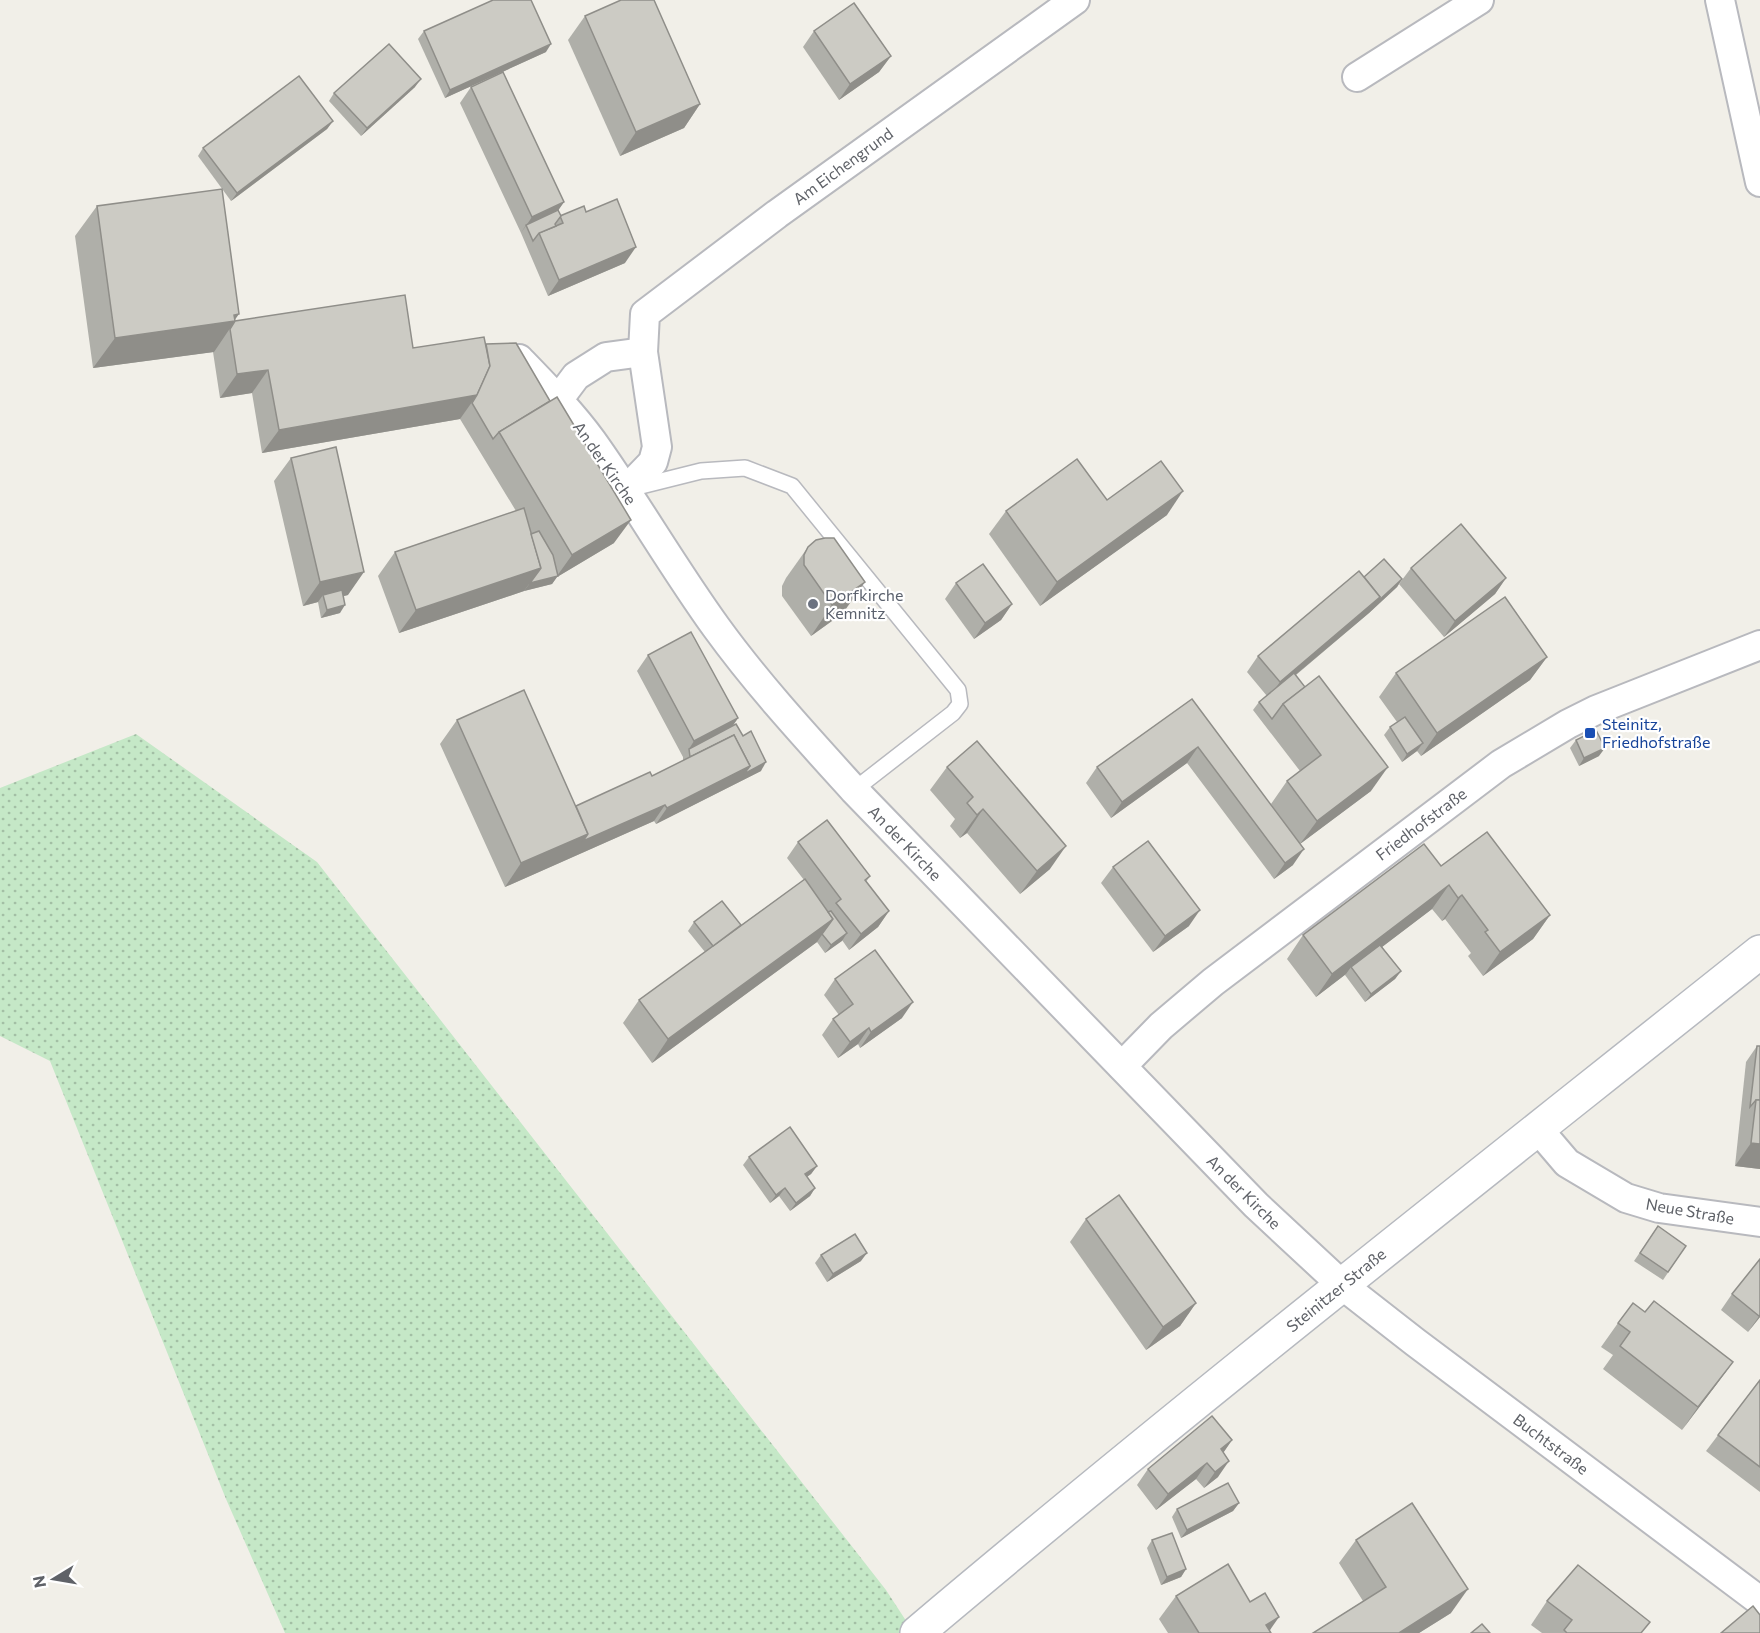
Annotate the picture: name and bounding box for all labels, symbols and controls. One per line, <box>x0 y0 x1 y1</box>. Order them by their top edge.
street label: Am Eichengrund <box>789 123 896 208</box>
street label: An der Kirche <box>570 418 641 508</box>
place label: Dorfkirche Kemnitz <box>825 585 903 622</box>
marker: Dorfkirche Kemnitz <box>806 597 820 611</box>
place label: Steinitz, Friedhofstraße <box>1602 714 1710 751</box>
marker: Steinitz, Friedhofstraße <box>1583 726 1597 740</box>
street label: Friedhofstraße <box>1372 783 1470 864</box>
street label: An der Kirche <box>865 801 946 884</box>
street label: An der Kirche <box>1203 1151 1285 1233</box>
street label: Neue Straße <box>1644 1193 1736 1228</box>
street label: Steinitzer Straße <box>1282 1244 1389 1336</box>
street label: Buchtstraße <box>1510 1409 1593 1478</box>
north arrow <box>24 1549 84 1609</box>
text: N <box>28 1574 49 1590</box>

